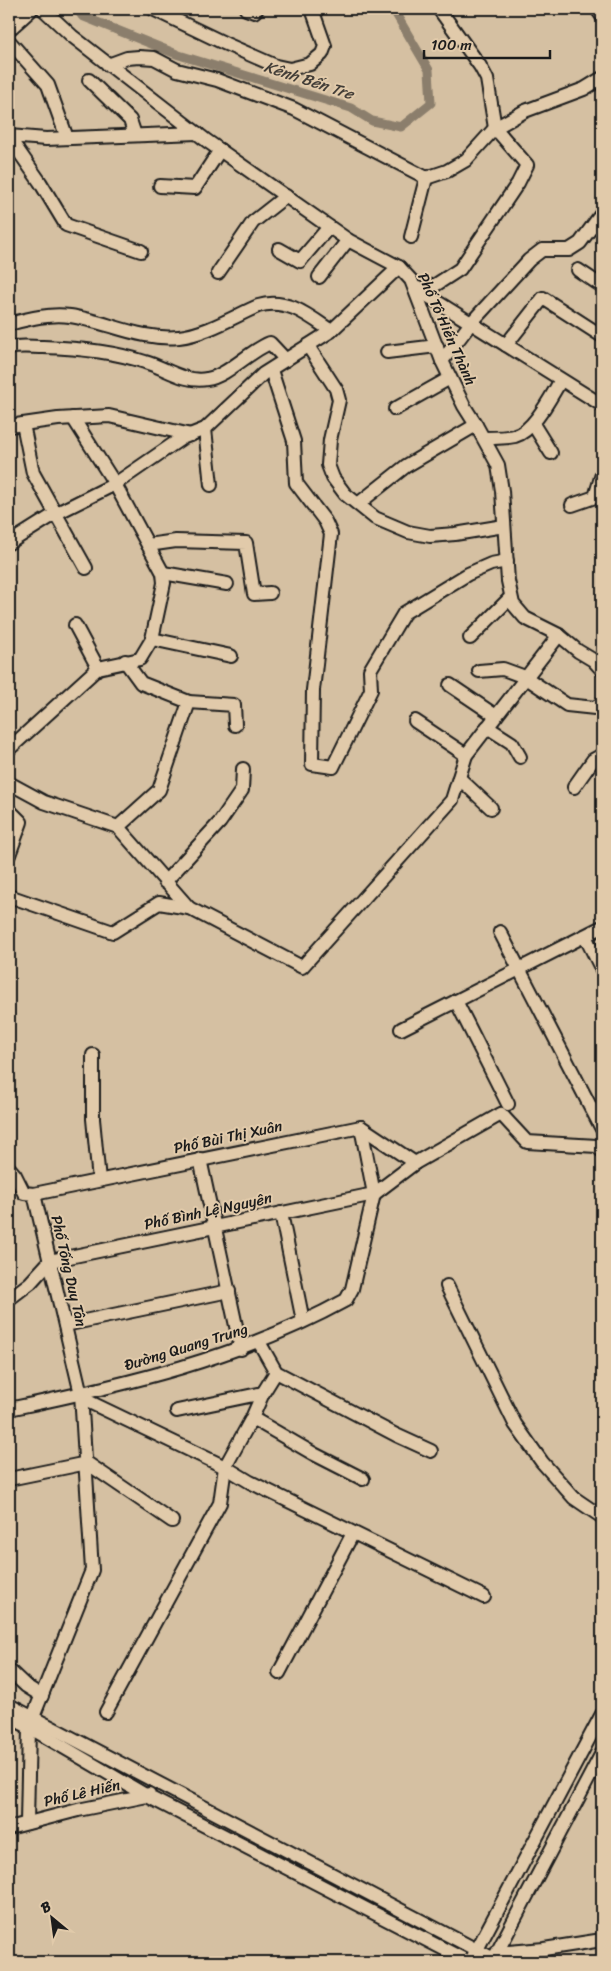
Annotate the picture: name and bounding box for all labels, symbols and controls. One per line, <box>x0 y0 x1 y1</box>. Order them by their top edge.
scale bar <box>424 28 550 60</box>
text: 100 m <box>431 32 472 58</box>
water label: Kênh Bến Tre <box>260 52 359 109</box>
street label: Phố Tô Hiến Thành <box>410 268 484 390</box>
street label: Phố Bùi Thị Xuân <box>171 1113 285 1161</box>
street label: Phố Bình Lệ Nguyên <box>142 1185 274 1237</box>
street label: Phố Tống Duy Tân <box>44 1213 94 1329</box>
street label: Đường Quang Trung <box>121 1316 251 1378</box>
street label: Phố Lê Hiến <box>41 1772 123 1814</box>
north arrow <box>28 1894 78 1944</box>
text: B <box>36 1894 56 1920</box>

